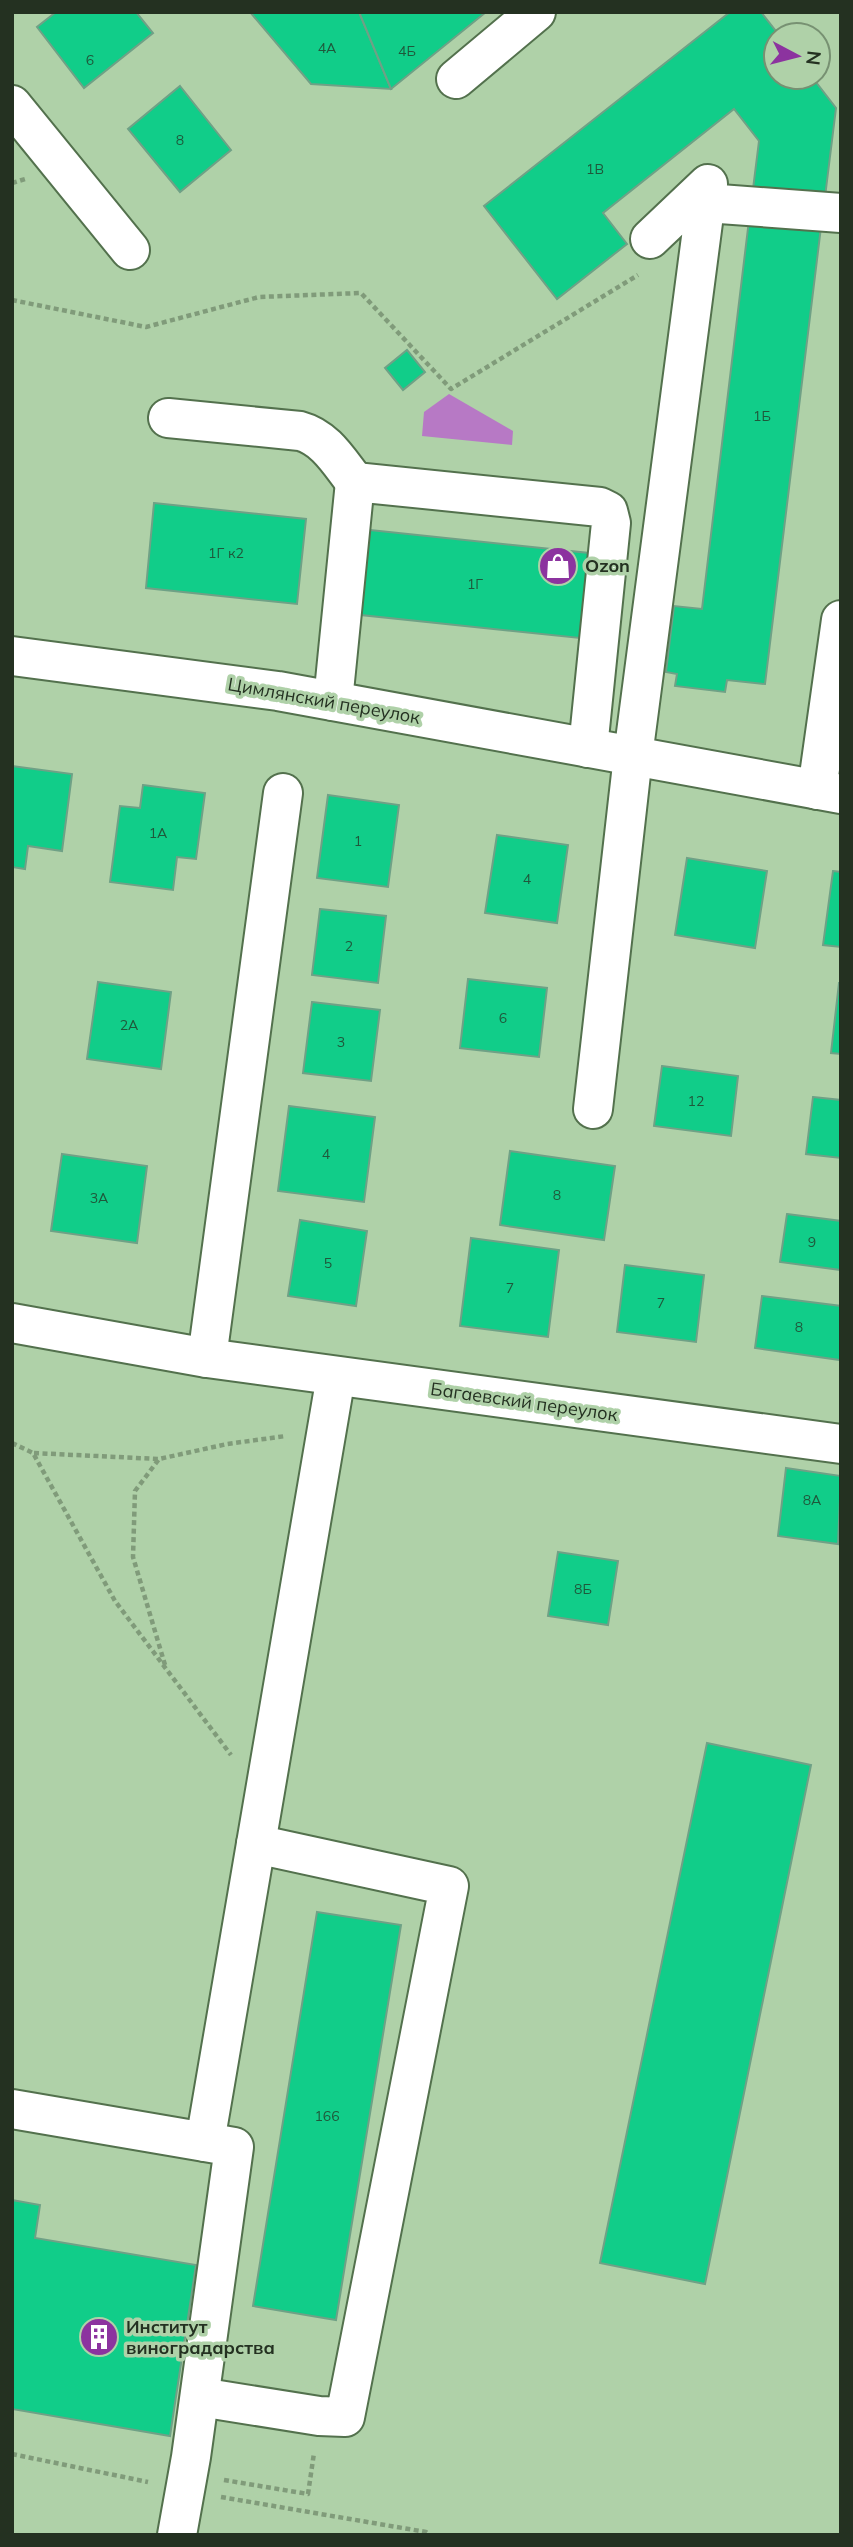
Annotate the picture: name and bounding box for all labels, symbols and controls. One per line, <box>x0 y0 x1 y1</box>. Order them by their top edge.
north arrow <box>762 21 832 91</box>
house number: 4А <box>318 39 337 57</box>
house number: 4Б <box>398 42 416 60</box>
text: N <box>801 49 827 67</box>
house number: 6 <box>86 51 94 69</box>
house number: 8 <box>176 131 184 149</box>
house number: 1В <box>586 160 604 178</box>
house number: 1Б <box>753 407 771 425</box>
house number: 1Г к2 <box>208 544 244 562</box>
shop icon: Ozon <box>537 545 579 587</box>
place label: Ozon <box>585 554 630 577</box>
house number: 1Г <box>467 575 483 593</box>
street label: Цимлянский переулок <box>226 672 422 729</box>
house number: 1А <box>149 824 168 842</box>
house number: 1 <box>354 832 362 850</box>
house number: 4 <box>523 870 532 888</box>
house number: 2 <box>345 937 353 955</box>
house number: 6 <box>499 1009 507 1027</box>
house number: 2А <box>120 1016 139 1034</box>
house number: 3 <box>337 1033 345 1051</box>
house number: 12 <box>688 1092 704 1110</box>
house number: 4 <box>322 1145 331 1163</box>
house number: 8 <box>553 1186 561 1204</box>
house number: 3А <box>90 1189 109 1207</box>
house number: 9 <box>808 1233 816 1251</box>
house number: 5 <box>324 1254 332 1272</box>
house number: 7 <box>506 1279 514 1297</box>
house number: 7 <box>657 1294 665 1312</box>
house number: 8 <box>795 1318 803 1336</box>
street label: Багаевский переулок <box>429 1377 619 1426</box>
house number: 8А <box>803 1491 822 1509</box>
house number: 8Б <box>574 1580 592 1598</box>
house number: 166 <box>314 2107 340 2125</box>
place label: Институт виноградарства <box>126 2315 275 2359</box>
building icon: Институт виноградарства <box>78 2316 120 2358</box>

